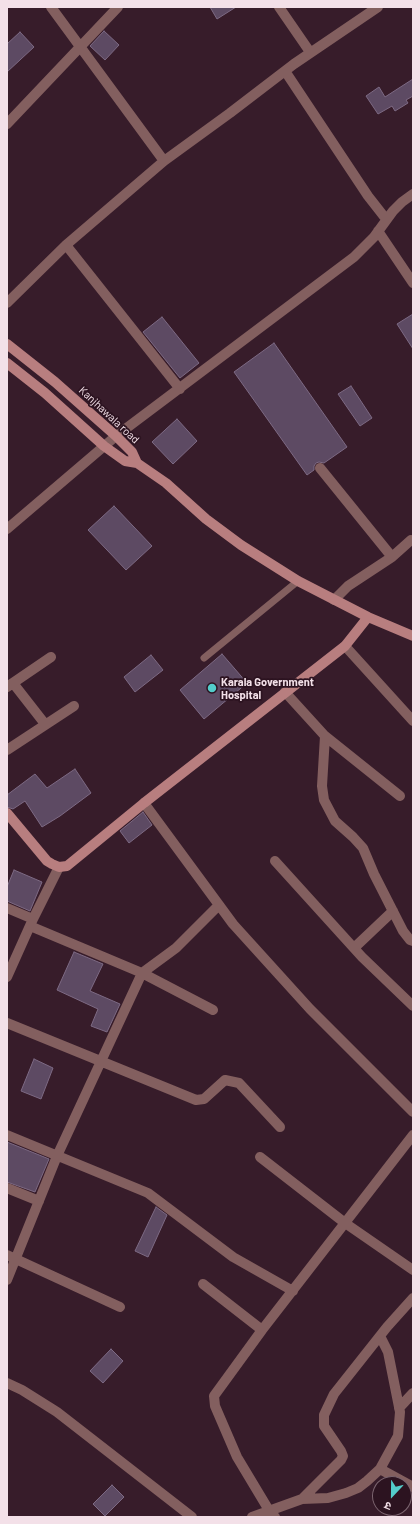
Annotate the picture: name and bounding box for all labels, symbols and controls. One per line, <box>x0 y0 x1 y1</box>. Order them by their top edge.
street label: Kanjhawala road <box>76 384 142 446</box>
place label: Karala Government Hospital <box>221 675 314 701</box>
marker: Karala Government Hospital <box>206 682 218 694</box>
north arrow <box>372 1476 412 1516</box>
text: उ <box>382 1499 393 1514</box>

